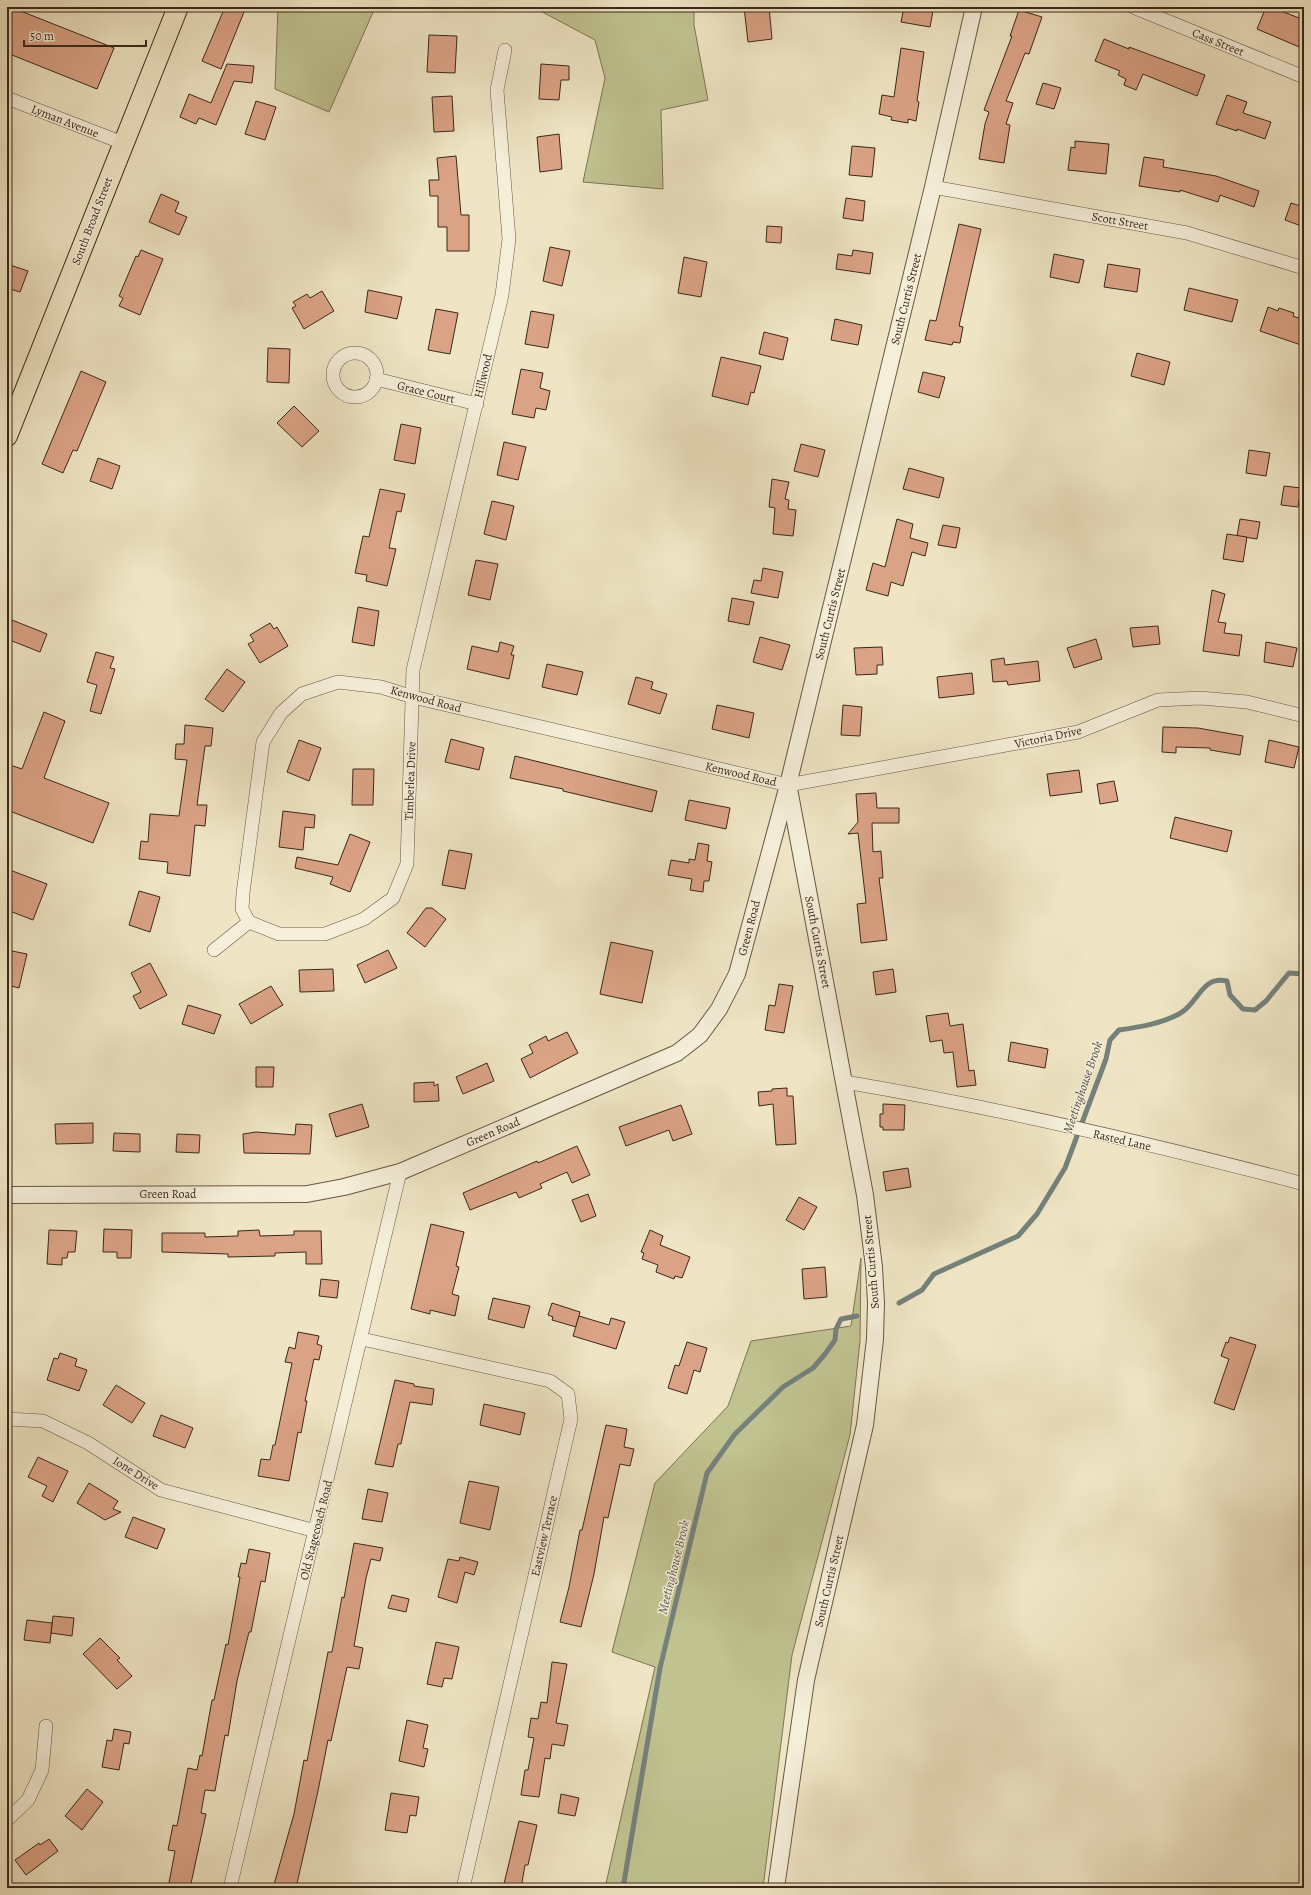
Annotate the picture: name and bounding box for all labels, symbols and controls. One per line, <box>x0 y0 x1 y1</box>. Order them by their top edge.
scale bar <box>24 22 146 48</box>
street label: Cass Street <box>1190 24 1246 60</box>
text: 50 m <box>30 28 54 44</box>
street label: Lyman Avenue <box>29 101 101 141</box>
street label: South Broad Street <box>68 175 116 267</box>
street label: Scott Street <box>1091 208 1149 234</box>
street label: South Curtis Street <box>887 251 925 347</box>
street label: Hillwood <box>470 352 496 400</box>
street label: Grace Court <box>396 377 456 407</box>
street label: South Curtis Street <box>811 566 849 662</box>
street label: Kenwood Road <box>389 682 464 716</box>
street label: Victoria Drive <box>1012 722 1083 752</box>
street label: Timberlea Drive <box>401 741 419 821</box>
street label: Kenwood Road <box>704 758 779 790</box>
street label: South Curtis Street <box>801 894 835 990</box>
street label: Green Road <box>734 898 764 958</box>
water label: Meetinghouse Brook <box>1059 1039 1106 1135</box>
street label: Green Road <box>464 1113 523 1150</box>
street label: Rasted Lane <box>1091 1126 1153 1154</box>
street label: Green Road <box>140 1186 197 1202</box>
street label: South Curtis Street <box>859 1214 883 1310</box>
street label: Ione Drive <box>110 1453 162 1493</box>
street label: Old Stagecoach Road <box>296 1478 336 1582</box>
street label: Eastview Terrace <box>527 1494 561 1578</box>
water label: Meetinghouse Brook <box>654 1518 693 1616</box>
street label: South Curtis Street <box>811 1533 847 1629</box>

